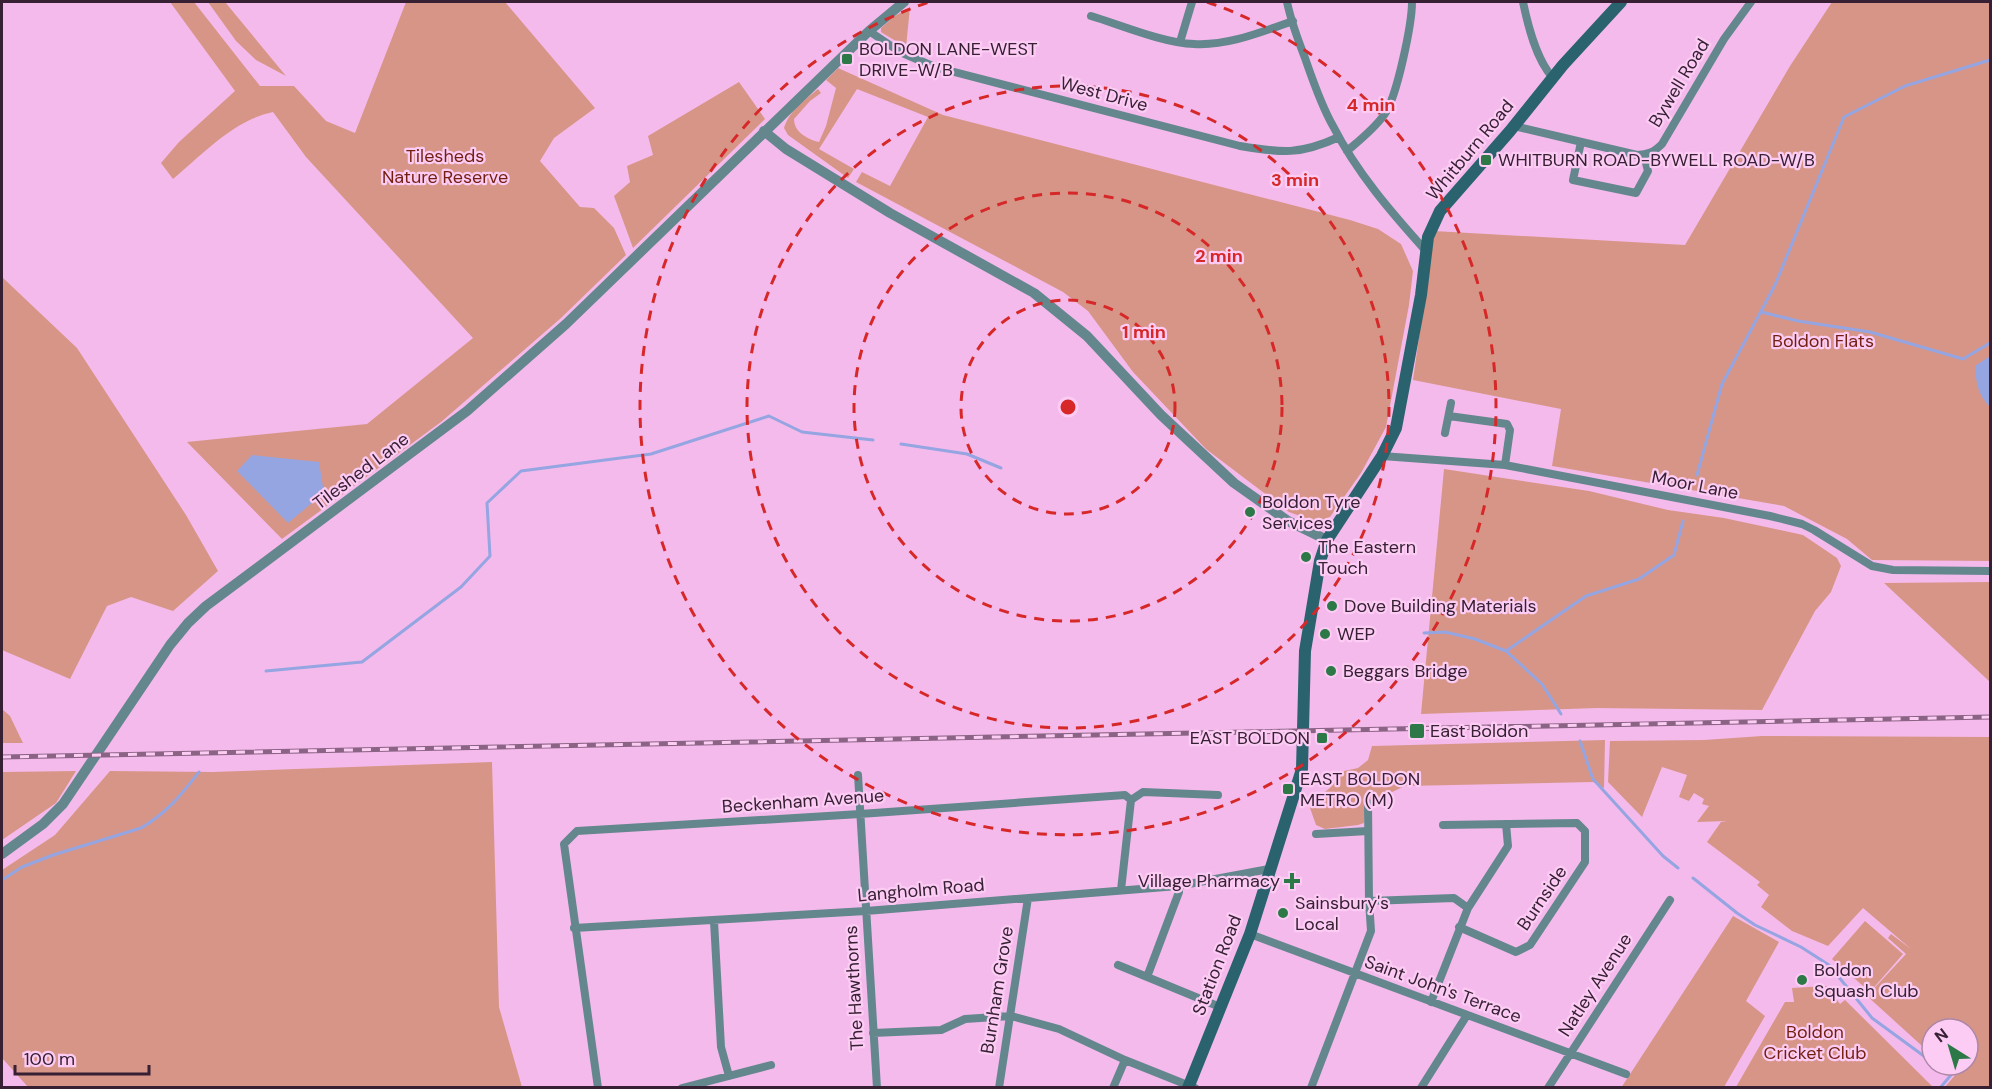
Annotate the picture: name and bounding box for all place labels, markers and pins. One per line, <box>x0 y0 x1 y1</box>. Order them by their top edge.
place label: BOLDON LANE-WEST DRIVE-W/B <box>859 37 1038 82</box>
marker: BOLDON LANE-WEST DRIVE-W/B <box>840 52 854 66</box>
place label: WHITBURN ROAD-BYWELL ROAD-W/B <box>1498 148 1815 172</box>
marker: WHITBURN ROAD-BYWELL ROAD-W/B <box>1479 153 1493 167</box>
centre of rings <box>1058 397 1078 417</box>
place label: Boldon Tyre Services <box>1262 490 1360 535</box>
marker: Boldon Tyre Services <box>1243 505 1257 519</box>
place label: The Eastern Touch <box>1318 535 1416 580</box>
marker: The Eastern Touch <box>1299 550 1313 564</box>
place label: Dove Building Materials <box>1344 594 1536 618</box>
marker: Dove Building Materials <box>1325 599 1339 613</box>
place label: WEP <box>1337 622 1375 646</box>
marker: WEP <box>1318 627 1332 641</box>
place label: Beggars Bridge <box>1343 659 1467 683</box>
marker: Beggars Bridge <box>1324 664 1338 678</box>
place label: East Boldon <box>1430 719 1528 743</box>
marker: East Boldon <box>1408 722 1426 740</box>
place label: EAST BOLDON <box>1190 726 1310 750</box>
marker: EAST BOLDON <box>1315 731 1329 745</box>
place label: EAST BOLDON METRO (M) <box>1300 767 1420 812</box>
marker: EAST BOLDON METRO (M) <box>1281 782 1295 796</box>
place label: Village Pharmacy <box>1138 869 1280 893</box>
marker: Village Pharmacy <box>1285 874 1299 888</box>
place label: Sainsbury's Local <box>1295 891 1389 936</box>
marker: Sainsbury's Local <box>1276 906 1290 920</box>
place label: Boldon Squash Club <box>1814 958 1919 1003</box>
marker: Boldon Squash Club <box>1795 973 1809 987</box>

